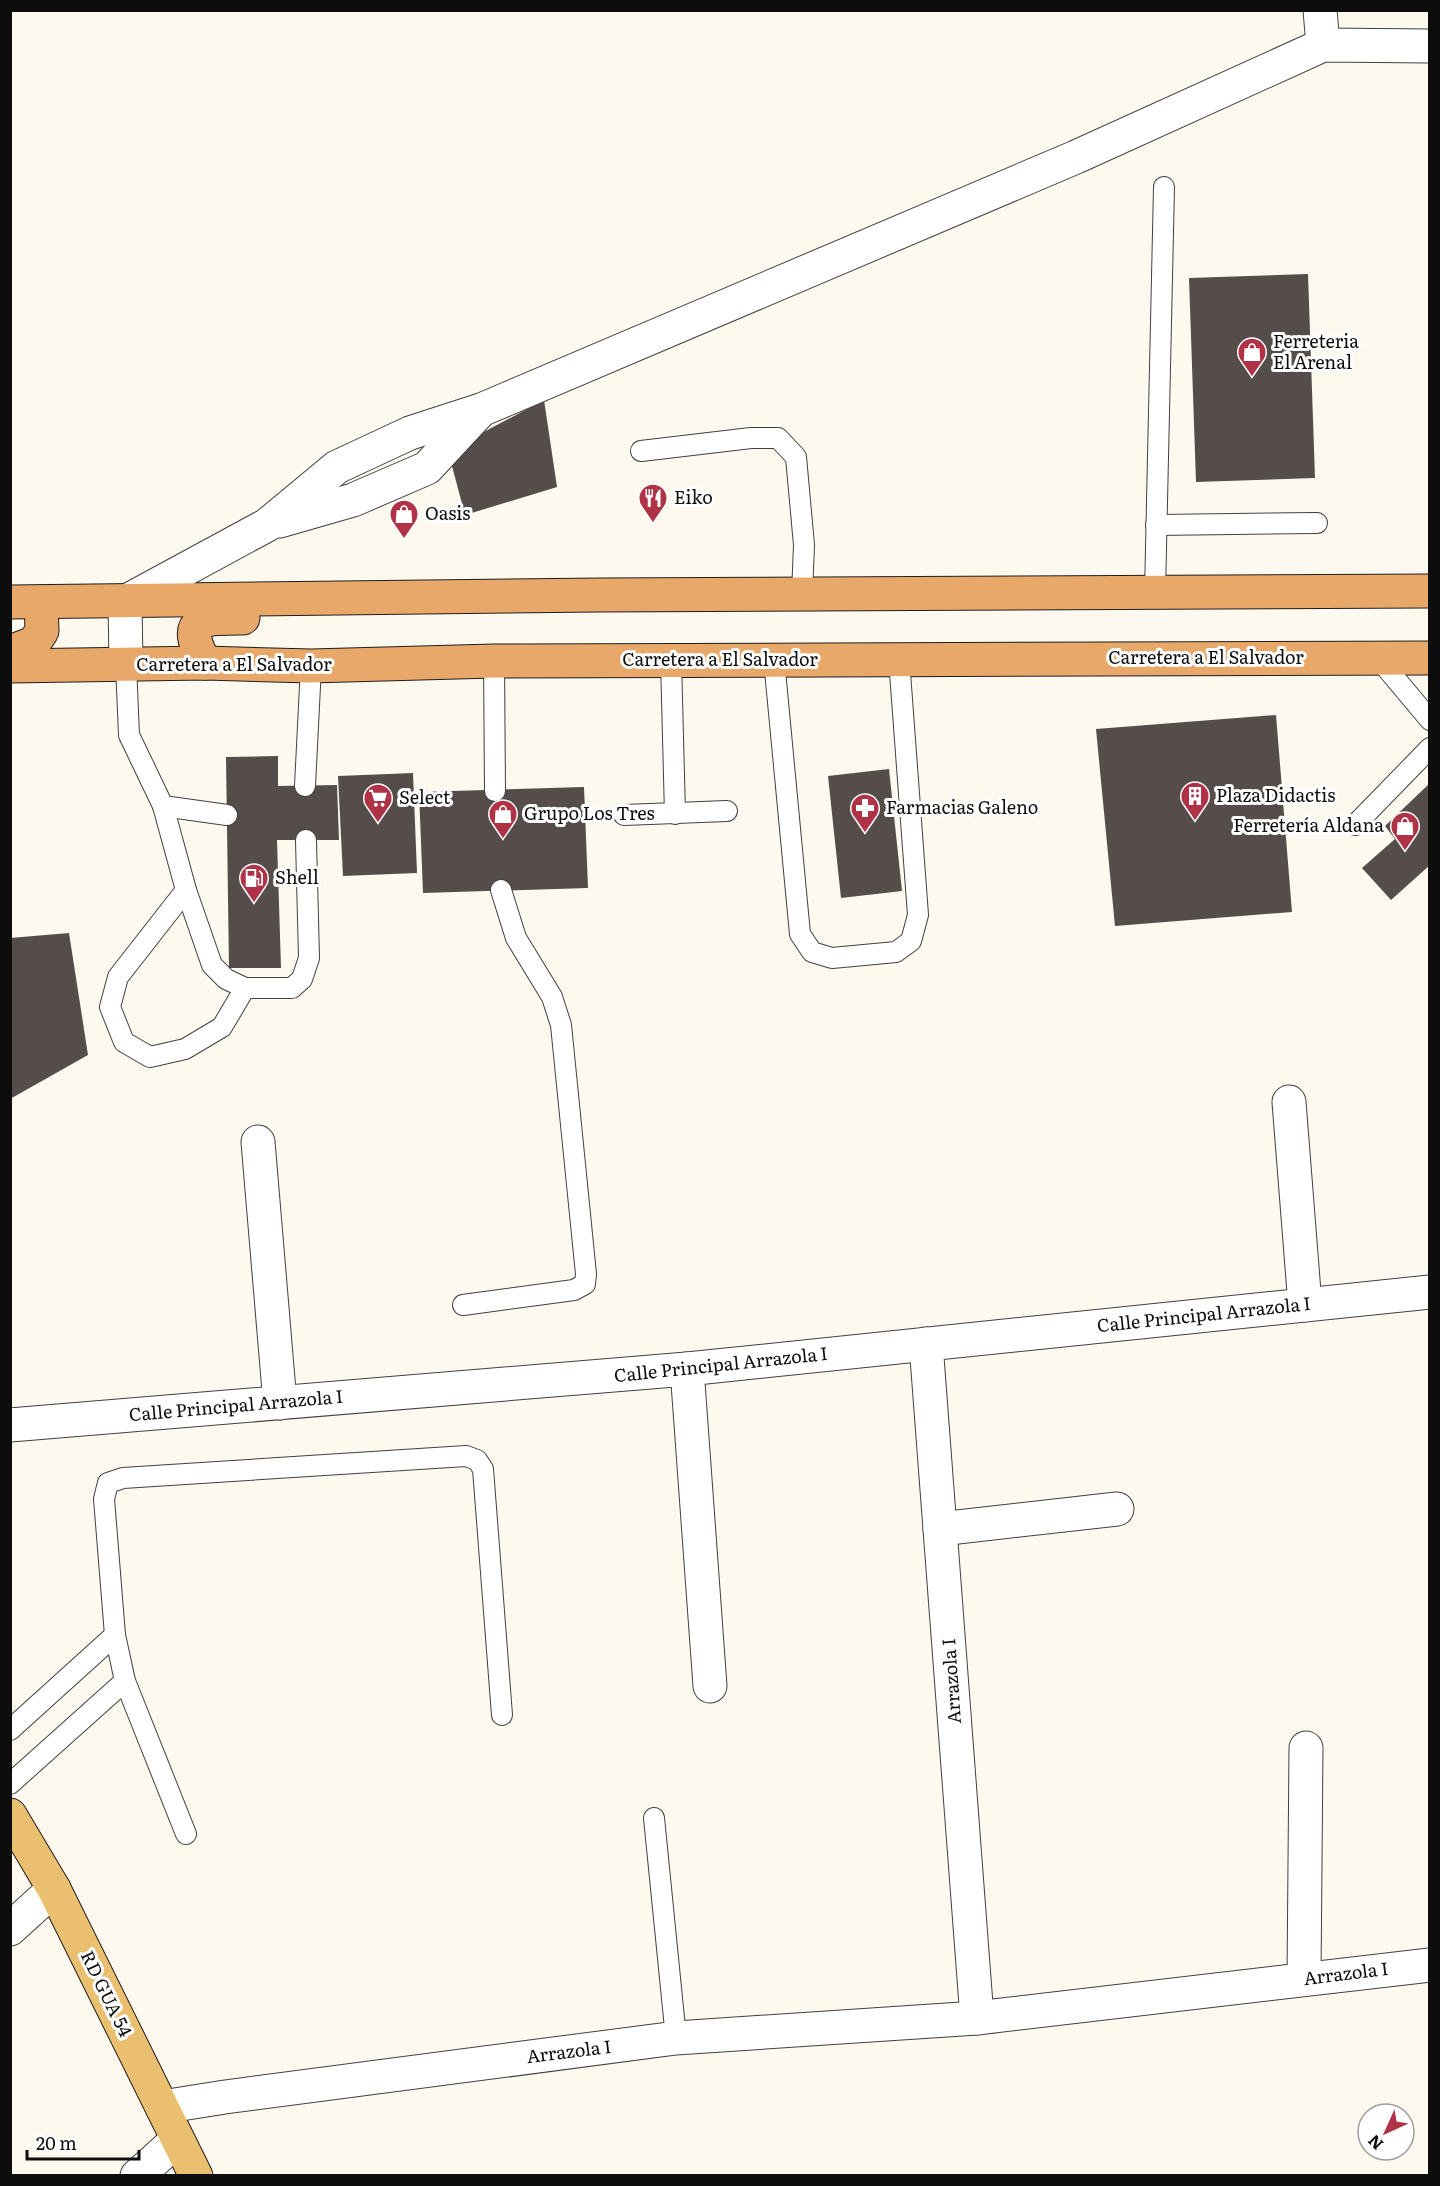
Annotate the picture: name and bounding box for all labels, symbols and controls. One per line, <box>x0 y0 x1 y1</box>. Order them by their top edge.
place label: Ferreteria El Arenal <box>1273 327 1359 375</box>
shop icon: Ferreteria El Arenal <box>1236 336 1268 378</box>
restaurant icon: Eiko <box>637 482 669 524</box>
place label: Eiko <box>674 483 713 510</box>
shop icon: Oasis <box>388 498 420 540</box>
place label: Oasis <box>425 499 470 526</box>
street label: Carretera a El Salvador <box>1108 643 1304 670</box>
street label: Carretera a El Salvador <box>622 645 818 672</box>
street label: Carretera a El Salvador <box>136 650 332 677</box>
building icon: Plaza Didactis <box>1179 780 1211 822</box>
place label: Plaza Didactis <box>1216 781 1335 808</box>
supermarket icon: Select <box>362 782 394 824</box>
place label: Select <box>399 783 451 810</box>
pharmacy icon: Farmacias Galeno <box>849 792 881 834</box>
place label: Farmacias Galeno <box>886 793 1038 820</box>
shop icon: Grupo Los Tres <box>487 798 519 840</box>
place label: Grupo Los Tres <box>524 799 655 826</box>
shop icon: Ferretería Aldana <box>1389 810 1421 852</box>
place label: Ferretería Aldana <box>1233 811 1384 838</box>
fuel station icon: Shell <box>238 862 270 904</box>
place label: Shell <box>275 863 319 890</box>
street label: Calle Principal Arrazola I <box>1096 1289 1312 1338</box>
street label: Calle Principal Arrazola I <box>613 1339 829 1388</box>
street label: Calle Principal Arrazola I <box>128 1382 344 1427</box>
street label: Arrazola I <box>934 1638 967 1725</box>
street label: RD GUA 54 <box>75 1946 140 2041</box>
street label: Arrazola I <box>1302 1954 1390 1991</box>
street label: Arrazola I <box>525 2032 613 2069</box>
north arrow <box>1356 2102 1416 2162</box>
scale bar <box>27 2123 140 2161</box>
text: 20 m <box>36 2129 77 2156</box>
text: N <box>1361 2130 1388 2157</box>

